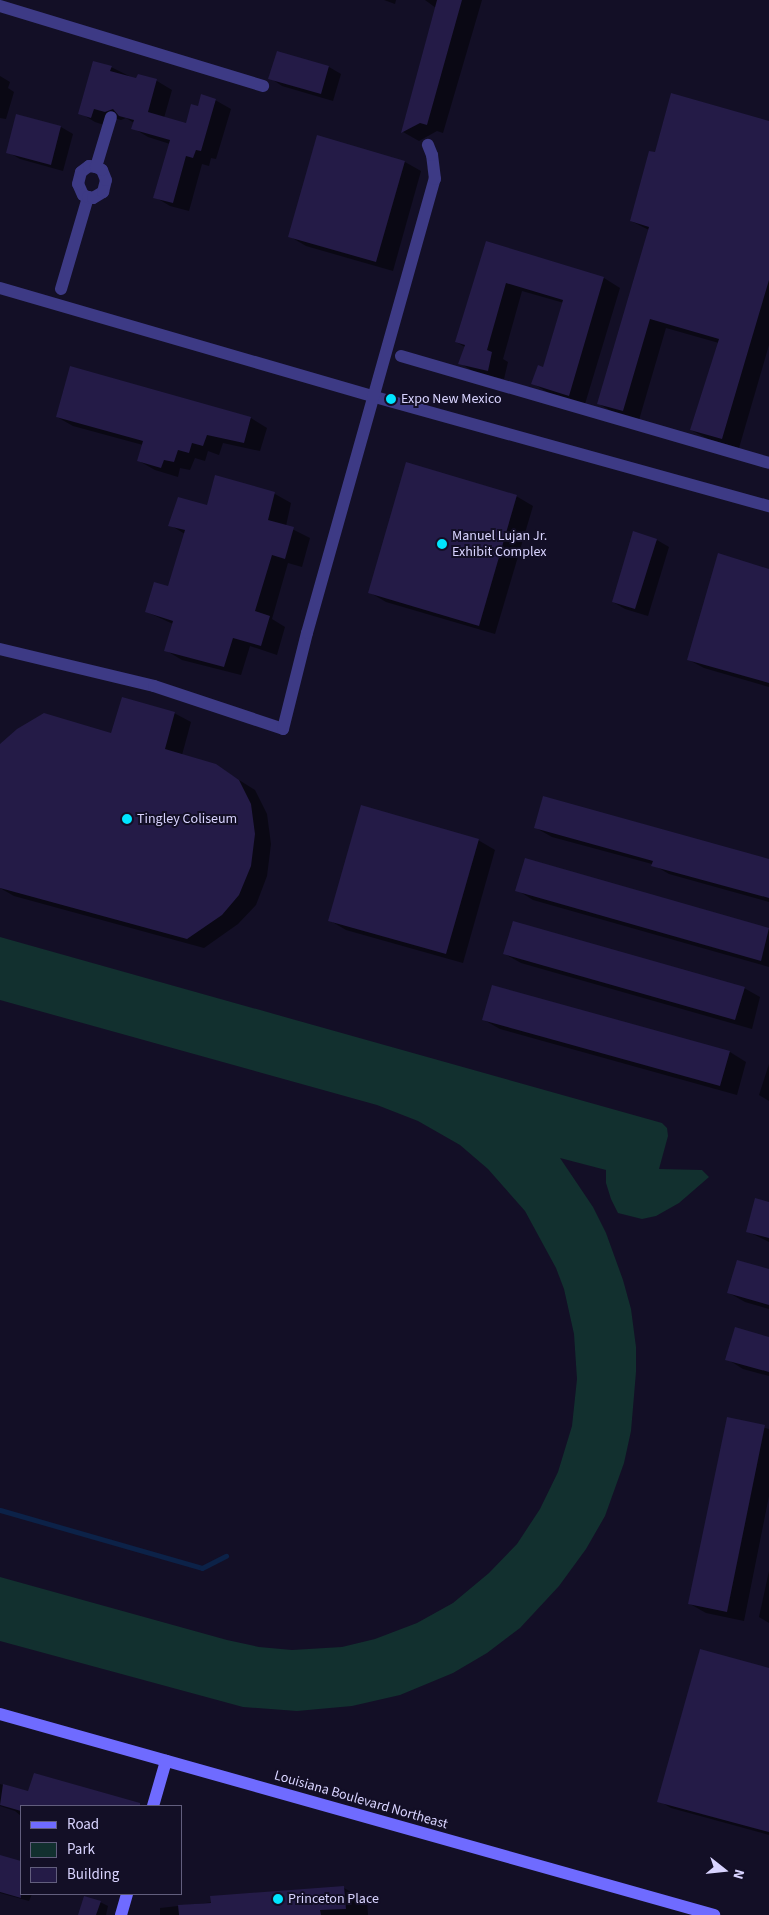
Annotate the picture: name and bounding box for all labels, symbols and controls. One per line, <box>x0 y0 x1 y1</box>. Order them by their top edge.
place label: Expo New Mexico <box>401 391 502 407</box>
marker: Expo New Mexico <box>385 393 397 405</box>
place label: Manuel Lujan Jr. Exhibit Complex <box>452 528 547 560</box>
marker: Manuel Lujan Jr. Exhibit Complex <box>436 538 448 550</box>
place label: Tingley Coliseum <box>137 811 237 827</box>
marker: Tingley Coliseum <box>121 813 133 825</box>
street label: Louisiana Boulevard Northeast <box>272 1767 450 1833</box>
legend <box>20 1805 182 1895</box>
text: Road <box>67 1814 99 1835</box>
text: Park <box>67 1839 95 1860</box>
north arrow <box>699 1845 749 1895</box>
text: Building <box>67 1864 119 1885</box>
text: N <box>728 1867 749 1881</box>
place label: Princeton Place <box>288 1891 379 1907</box>
marker: Princeton Place <box>272 1893 284 1905</box>

